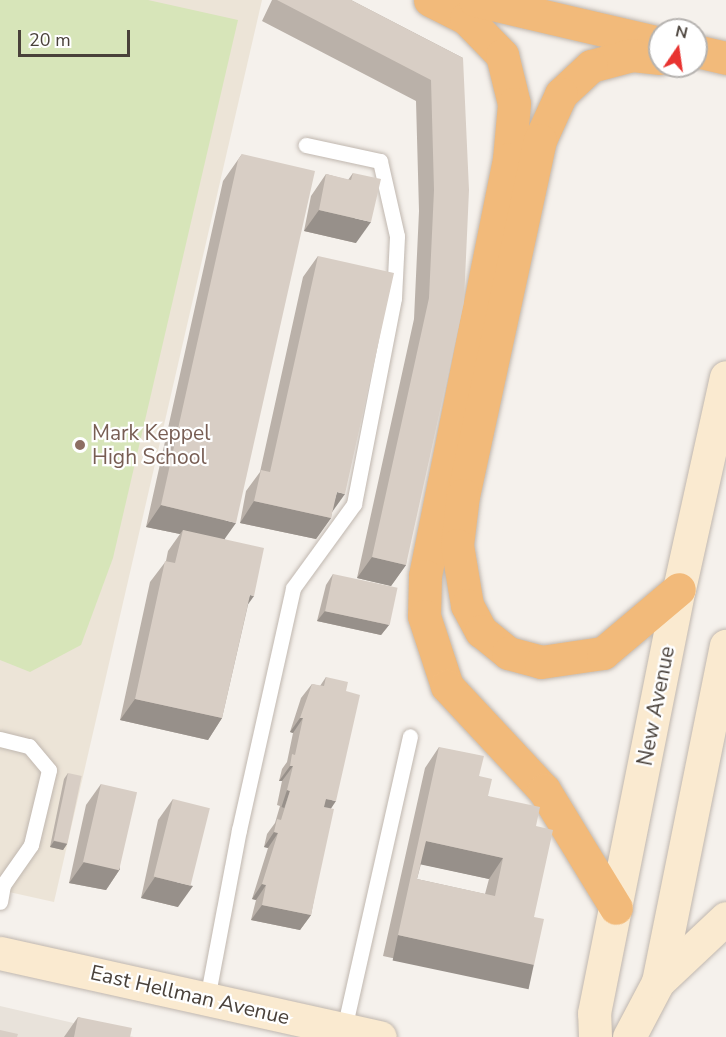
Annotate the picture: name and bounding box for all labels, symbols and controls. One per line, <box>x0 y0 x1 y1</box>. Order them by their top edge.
scale bar <box>21 18 134 56</box>
north arrow <box>648 18 708 78</box>
text: N <box>673 20 690 44</box>
text: 20 m <box>29 28 71 52</box>
place label: Mark Keppel High School <box>92 420 210 470</box>
marker: Mark Keppel High School <box>73 438 87 452</box>
street label: New Avenue <box>632 644 680 768</box>
street label: East Hellman Avenue <box>88 960 292 1030</box>

